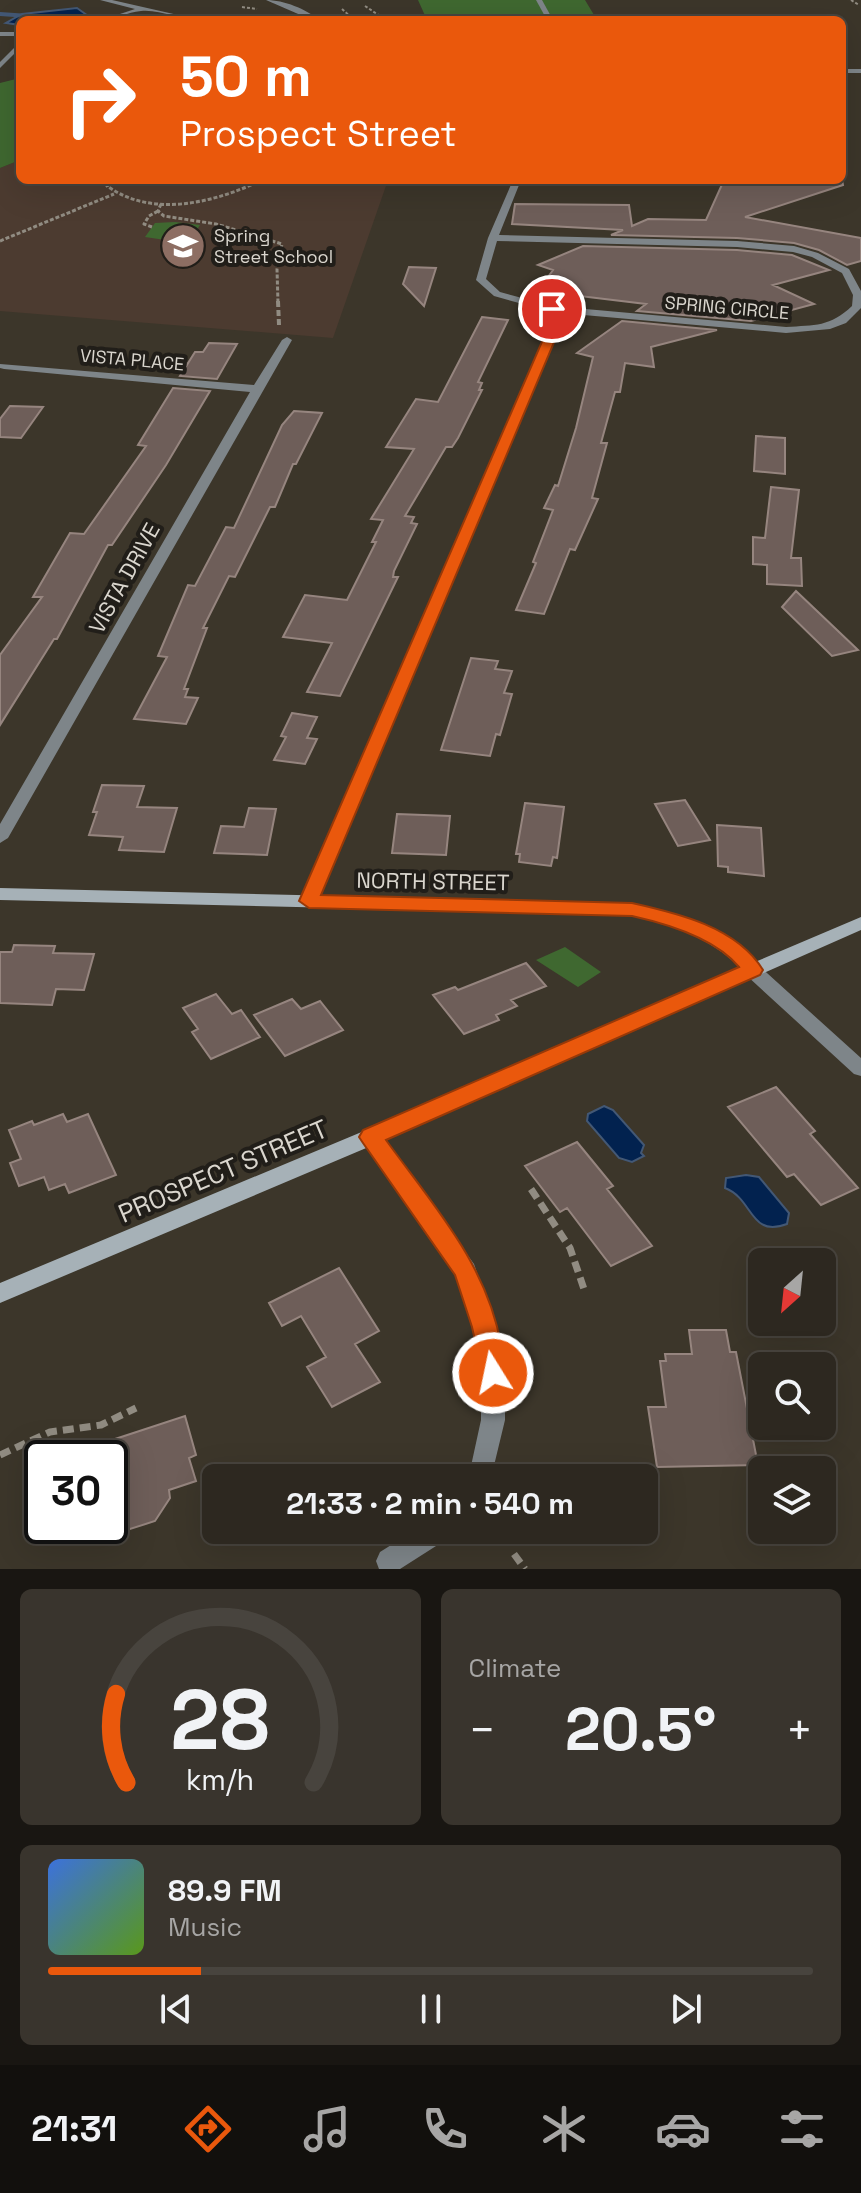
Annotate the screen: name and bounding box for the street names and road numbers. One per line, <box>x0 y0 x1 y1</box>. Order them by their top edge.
street label: SPRING CIRCLE <box>664 291 790 324</box>
street label: VISTA PLACE <box>79 343 185 376</box>
street label: VISTA DRIVE <box>82 518 166 638</box>
street label: NORTH STREET <box>356 866 510 896</box>
street label: PROSPECT STREET <box>113 1111 333 1231</box>

